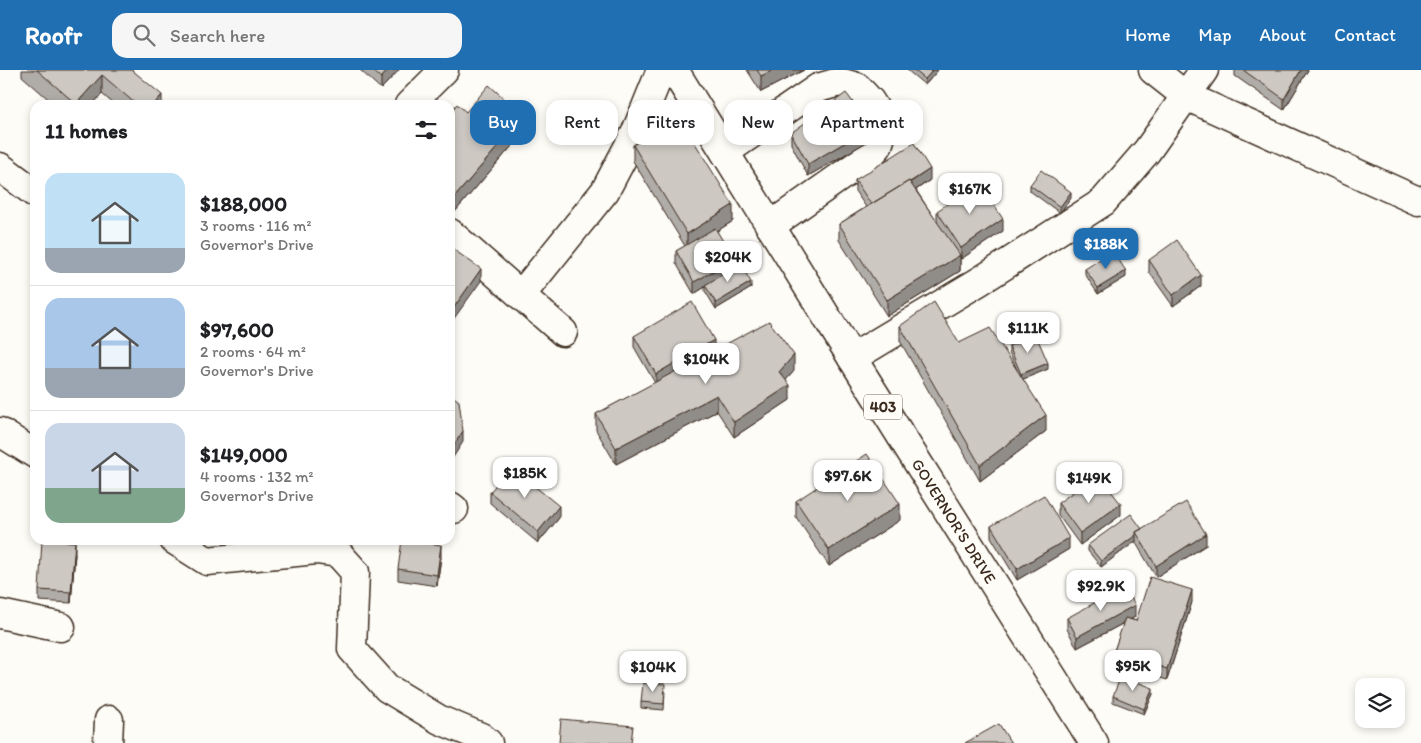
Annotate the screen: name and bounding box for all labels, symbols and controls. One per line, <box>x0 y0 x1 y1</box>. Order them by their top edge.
search box <box>112 13 462 58</box>
text: Roofr <box>25 21 82 50</box>
icon: search <box>130 21 158 49</box>
text: Search here <box>170 24 265 47</box>
text: Home <box>1125 24 1171 46</box>
text: Map <box>1199 24 1232 46</box>
text: About <box>1260 24 1306 46</box>
text: Contact <box>1334 24 1396 46</box>
chip: Buy <box>470 100 536 145</box>
chip: Rent <box>546 100 618 145</box>
chip: Filters <box>628 100 714 145</box>
chip: New <box>724 100 793 145</box>
chip: Apartment <box>803 100 923 145</box>
icon: filters <box>412 116 440 144</box>
text: 11 homes <box>45 118 128 143</box>
pin: $167K <box>935 172 1005 215</box>
text: $167K <box>949 179 991 198</box>
text: $188,000 <box>200 191 287 216</box>
icon: home <box>85 193 145 253</box>
text: 3 rooms · 116 m² <box>200 216 311 235</box>
pin: $188K <box>1071 228 1141 270</box>
text: $188K <box>1084 234 1128 253</box>
text: Governor's Drive <box>200 235 314 254</box>
pin: $204K <box>693 240 763 283</box>
text: $204K <box>705 247 751 266</box>
pin: $111K <box>993 312 1063 354</box>
text: $97,600 <box>200 317 274 342</box>
icon: home <box>85 318 145 378</box>
text: $111K <box>1008 318 1048 337</box>
text: 2 rooms · 64 m² <box>200 342 306 361</box>
pin: $104K <box>671 342 741 385</box>
text: $104K <box>683 349 729 368</box>
text: Governor's Drive <box>200 361 314 380</box>
road number: 403 <box>864 394 902 420</box>
text: $149,000 <box>200 442 288 467</box>
icon: home <box>85 443 145 503</box>
street label: GOVERNOR'S DRIVE <box>908 455 1001 587</box>
pin: $185K <box>490 456 560 499</box>
pin: $97.6K <box>807 460 889 502</box>
pin: $149K <box>1054 462 1124 504</box>
text: $185K <box>504 463 546 482</box>
text: $97.6K <box>824 466 872 485</box>
text: 4 rooms · 132 m² <box>200 467 314 486</box>
text: $149K <box>1067 468 1111 487</box>
text: Governor's Drive <box>200 486 314 505</box>
pin: $92.9K <box>1060 570 1142 612</box>
text: $92.9K <box>1077 576 1125 595</box>
pin: $104K <box>618 650 688 693</box>
pin: $95K <box>1103 650 1163 692</box>
text: $95K <box>1115 656 1151 675</box>
text: $104K <box>630 657 676 676</box>
map controls <box>1355 678 1405 728</box>
button: layers <box>1355 678 1405 728</box>

